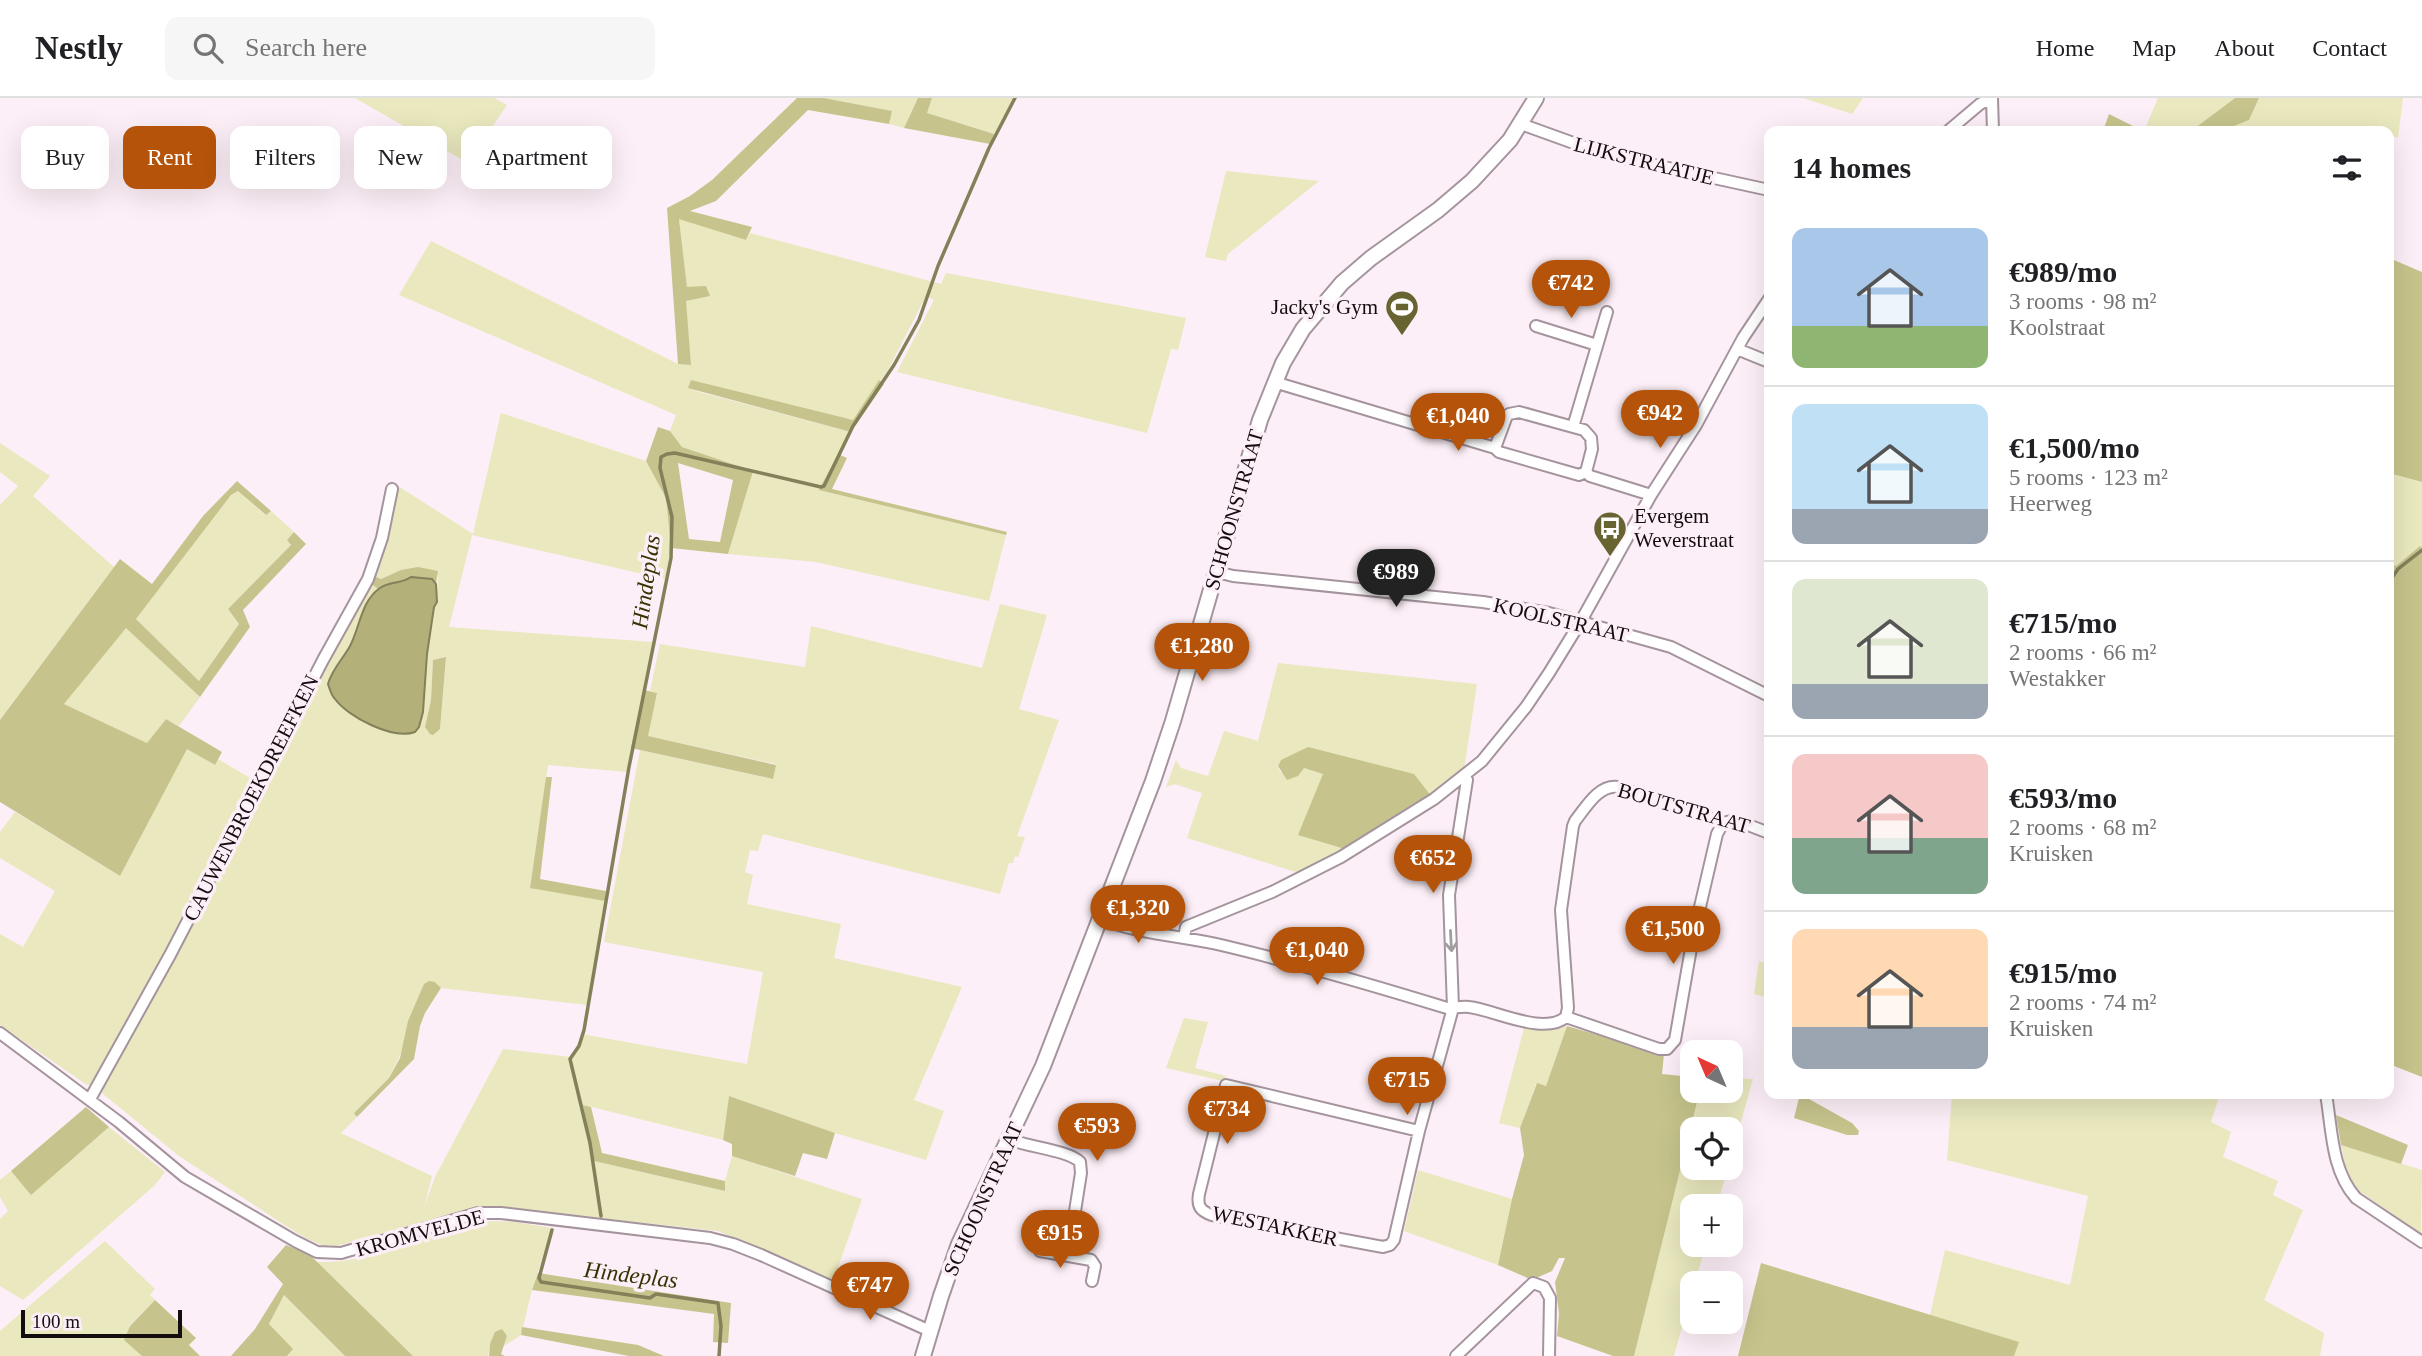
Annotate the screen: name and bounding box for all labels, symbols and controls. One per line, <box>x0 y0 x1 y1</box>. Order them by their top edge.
search box <box>165 17 655 80</box>
icon: search <box>189 29 227 67</box>
text: Nestly <box>35 30 123 66</box>
text: Search here <box>245 33 367 62</box>
text: Home <box>2036 35 2094 61</box>
text: Map <box>2132 35 2176 61</box>
text: About <box>2214 35 2274 61</box>
text: Contact <box>2312 35 2387 61</box>
chip: Buy <box>21 126 109 189</box>
chip: Rent <box>123 126 216 189</box>
chip: Filters <box>230 126 340 189</box>
chip: New <box>354 126 447 189</box>
chip: Apartment <box>461 126 612 189</box>
street label: LIJKSTRAATJE <box>1571 132 1717 190</box>
icon: filters <box>2328 149 2366 187</box>
text: 14 homes <box>1792 151 1911 184</box>
text: €989/mo <box>2009 255 2117 288</box>
icon: home <box>1848 256 1932 340</box>
pin: €742 <box>1530 260 1612 320</box>
text: €742 <box>1548 270 1594 295</box>
sports icon: Jacky's Gym <box>1383 288 1421 337</box>
text: 3 rooms · 98 m² <box>2009 289 2156 314</box>
place label: Jacky's Gym <box>1271 295 1378 319</box>
text: Koolstraat <box>2009 315 2105 340</box>
pin: €942 <box>1619 390 1701 450</box>
pin: €1,040 <box>1401 394 1515 453</box>
text: €942 <box>1637 400 1683 425</box>
text: €1,040 <box>1426 403 1490 428</box>
street label: SCHOONSTRAAT <box>1200 427 1268 593</box>
text: €1,500/mo <box>2009 431 2140 464</box>
icon: home <box>1848 432 1932 516</box>
text: 5 rooms · 123 m² <box>2009 465 2168 490</box>
text: Heerweg <box>2009 491 2092 516</box>
place label: Evergem Weverstraat <box>1634 504 1734 552</box>
bus stop icon: Evergem Weverstraat <box>1591 509 1629 558</box>
water label: Hindeplas <box>627 533 665 632</box>
pin: €989 <box>1355 550 1437 609</box>
text: €989 <box>1373 559 1419 584</box>
street label: KOOLSTRAAT <box>1491 593 1631 647</box>
text: €715/mo <box>2009 606 2117 639</box>
icon: home <box>1848 607 1932 691</box>
pin: €1,280 <box>1145 624 1259 683</box>
text: €1,280 <box>1170 633 1234 658</box>
text: 2 rooms · 66 m² <box>2009 640 2156 665</box>
text: Westakker <box>2009 666 2106 691</box>
street label: CAUWENBROEKDREEFKEN <box>178 671 324 925</box>
street label: BOUTSTRAAT <box>1615 778 1753 838</box>
text: €593/mo <box>2009 781 2117 814</box>
icon: home <box>1848 782 1932 866</box>
text: 2 rooms · 68 m² <box>2009 815 2156 840</box>
pin: €652 <box>1392 836 1474 895</box>
text: Kruisken <box>2009 841 2093 866</box>
text: €652 <box>1410 845 1456 870</box>
pin: €1,320 <box>1081 886 1195 945</box>
text: €1,320 <box>1106 895 1170 920</box>
pin: €1,500 <box>1616 906 1730 966</box>
text: €1,500 <box>1641 916 1705 941</box>
pin: €1,040 <box>1260 928 1374 987</box>
one-way arrow <box>1444 929 1457 952</box>
text: €1,040 <box>1285 937 1349 962</box>
text: €915/mo <box>2009 956 2117 989</box>
icon: home <box>1848 957 1932 1041</box>
text: 2 rooms · 74 m² <box>2009 990 2156 1015</box>
text: Kruisken <box>2009 1016 2093 1041</box>
north arrow <box>1680 1040 1743 1102</box>
map controls <box>1680 1040 1743 1334</box>
pin: €715 <box>1366 1058 1448 1117</box>
text: €715 <box>1384 1067 1430 1092</box>
pin: €734 <box>1186 1086 1268 1146</box>
text: €734 <box>1204 1096 1250 1121</box>
pin: €593 <box>1056 1104 1138 1163</box>
text: €593 <box>1074 1113 1120 1138</box>
button: locate <box>1680 1117 1743 1180</box>
street label: SCHOONSTRAAT <box>938 1118 1028 1280</box>
button: + <box>1680 1194 1743 1257</box>
street label: WESTAKKER <box>1210 1201 1340 1251</box>
street label: KROMVELDE <box>353 1204 487 1262</box>
pin: €915 <box>1019 1210 1101 1270</box>
text: €915 <box>1037 1220 1083 1245</box>
water label: Hindeplas <box>582 1257 679 1293</box>
pin: €747 <box>829 1262 911 1322</box>
button: − <box>1680 1271 1743 1334</box>
text: €747 <box>847 1272 893 1297</box>
scale bar <box>21 1307 182 1339</box>
text: 100 m <box>32 1311 80 1332</box>

